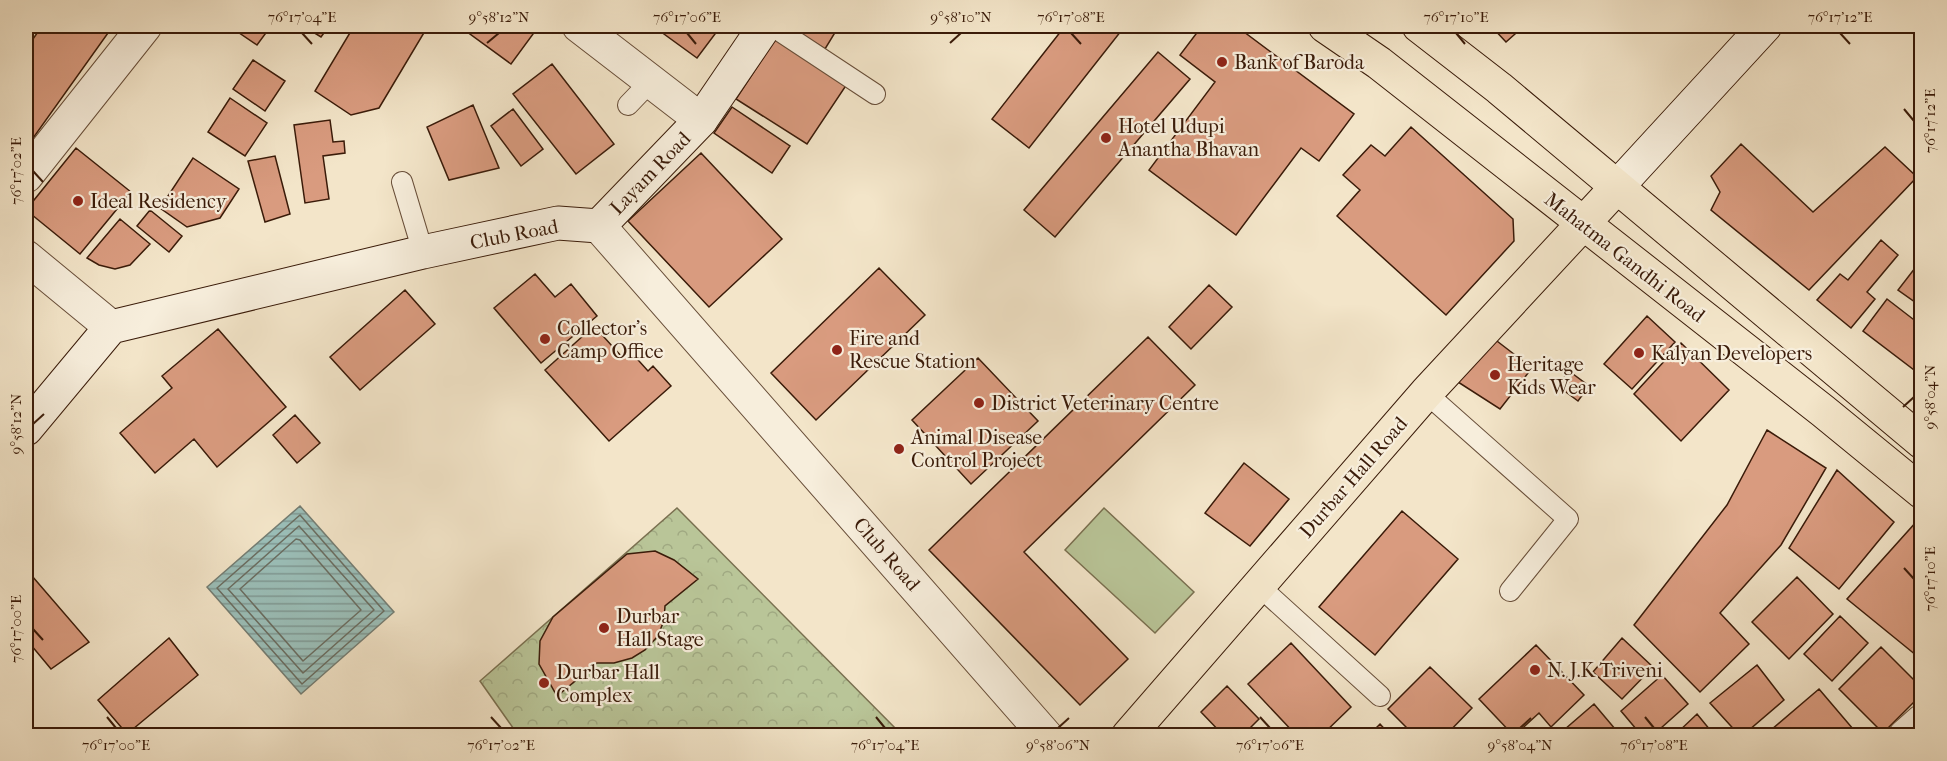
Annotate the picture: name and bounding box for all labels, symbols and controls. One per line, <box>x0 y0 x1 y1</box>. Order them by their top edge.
text: 76°17'04"E <box>268 8 336 26</box>
text: 9°58'12"N <box>469 8 530 26</box>
text: 76°17'06"E <box>653 8 721 26</box>
text: 9°58'10"N <box>930 8 992 26</box>
text: 76°17'08"E <box>1037 8 1105 26</box>
text: 76°17'10"E <box>1423 8 1489 26</box>
text: 76°17'12"E <box>1808 8 1872 26</box>
place label: Bank of Baroda <box>1234 51 1365 74</box>
marker: Bank of Baroda <box>1215 55 1229 69</box>
text: 76°17'12"E <box>1921 89 1939 153</box>
place label: Hotel Udupi Anantha Bhavan <box>1117 115 1259 161</box>
street label: Layam Road <box>605 126 696 220</box>
marker: Hotel Udupi Anantha Bhavan <box>1099 131 1113 145</box>
text: 76°17'02"E <box>7 137 25 205</box>
street label: Mahatma Gandhi Road <box>1540 188 1710 328</box>
place label: Ideal Residency <box>90 190 228 213</box>
marker: Ideal Residency <box>71 194 85 208</box>
street label: Club Road <box>468 214 561 254</box>
place label: Collector's Camp Office <box>557 317 664 363</box>
place label: Fire and Rescue Station <box>849 327 976 373</box>
marker: Collector's Camp Office <box>538 332 552 346</box>
place label: Kalyan Developers <box>1651 342 1812 365</box>
marker: Fire and Rescue Station <box>830 343 844 357</box>
marker: Kalyan Developers <box>1632 346 1646 360</box>
place label: Heritage Kids Wear <box>1507 353 1596 399</box>
text: 9°58'04"N <box>1921 364 1939 429</box>
marker: Heritage Kids Wear <box>1488 368 1502 382</box>
place label: District Veterinary Centre <box>991 392 1219 415</box>
text: 9°58'12"N <box>7 393 25 454</box>
marker: District Veterinary Centre <box>972 396 986 410</box>
street label: Durbar Hall Road <box>1295 411 1413 542</box>
place label: Animal Disease Control Project <box>910 426 1043 472</box>
marker: Animal Disease Control Project <box>892 442 906 456</box>
street label: Club Road <box>849 513 925 596</box>
text: 76°17'10"E <box>1921 546 1939 612</box>
text: 76°17'00"E <box>7 595 25 663</box>
place label: Durbar Hall Stage <box>616 605 704 651</box>
marker: Durbar Hall Stage <box>597 621 611 635</box>
place label: N. J.K Triveni <box>1547 659 1663 682</box>
place label: Durbar Hall Complex <box>556 661 660 707</box>
marker: N. J.K Triveni <box>1528 663 1542 677</box>
marker: Durbar Hall Complex <box>537 676 551 690</box>
text: 76°17'00"E <box>82 736 150 754</box>
text: 76°17'02"E <box>467 736 535 754</box>
text: 76°17'04"E <box>851 736 919 754</box>
text: 9°58'06"N <box>1026 736 1091 754</box>
text: 76°17'06"E <box>1236 736 1304 754</box>
text: 9°58'04"N <box>1488 736 1553 754</box>
text: 76°17'08"E <box>1620 736 1688 754</box>

